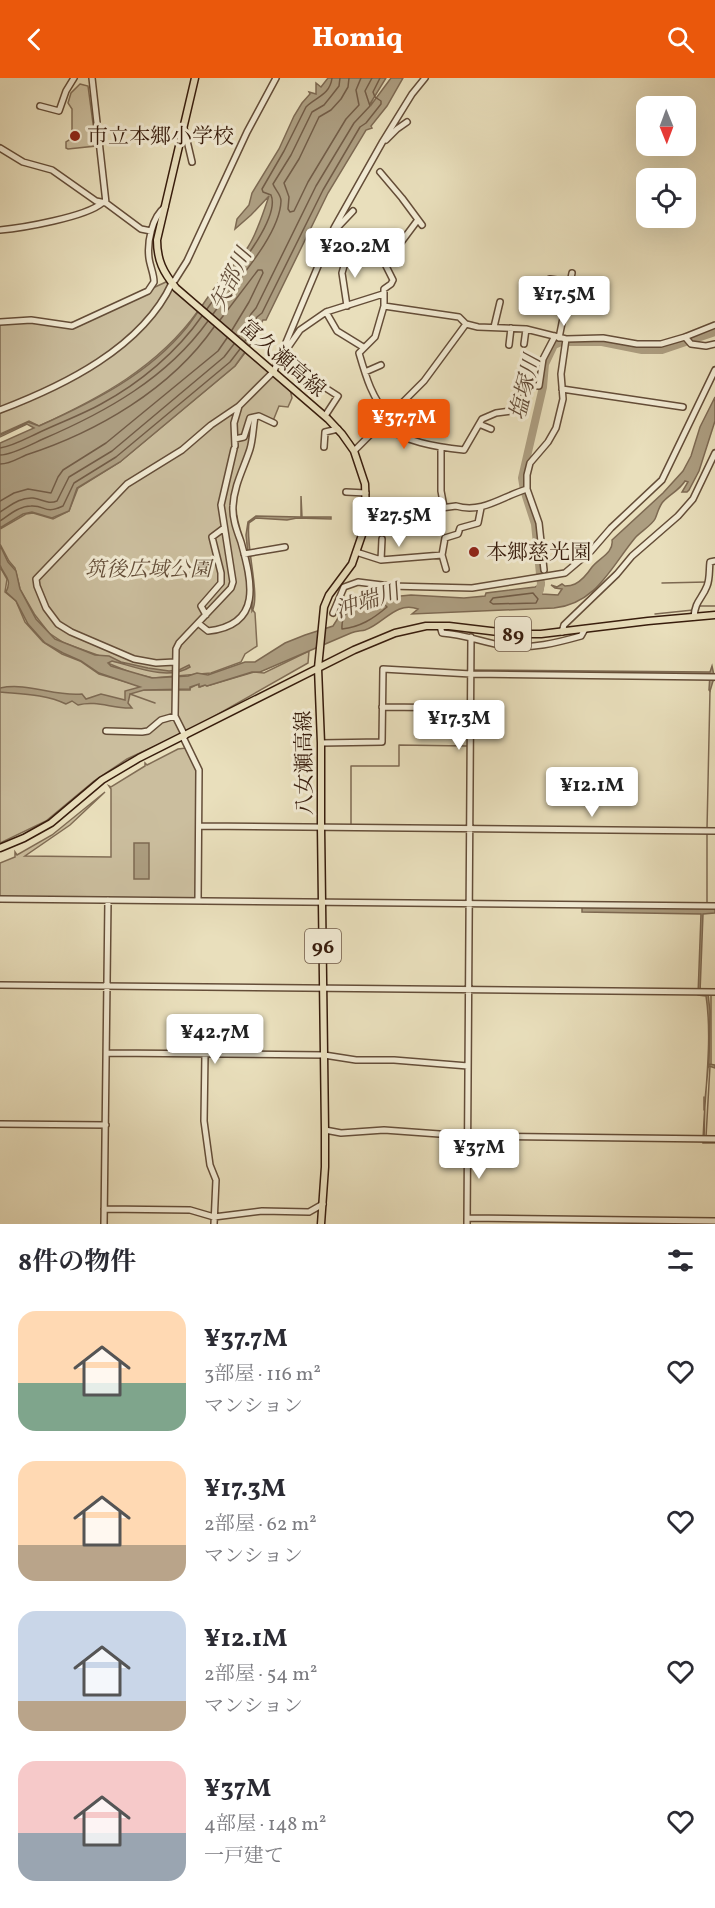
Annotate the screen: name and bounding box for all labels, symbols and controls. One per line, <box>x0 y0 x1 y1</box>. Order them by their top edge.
text: Homiq <box>312 20 403 58</box>
icon: back <box>18 23 51 56</box>
icon: search <box>664 23 697 56</box>
north arrow <box>636 96 696 156</box>
map controls <box>636 96 696 228</box>
place label: 市立本郷小学校 <box>87 123 234 152</box>
marker: 市立本郷小学校 <box>68 129 82 143</box>
button: locate <box>636 168 696 228</box>
pin: ¥20.2M <box>306 228 404 279</box>
text: ¥20.2M <box>320 233 390 261</box>
water label: 矢部川 <box>204 242 262 317</box>
pin: ¥17.5M <box>515 276 613 327</box>
text: ¥17.5M <box>533 281 595 309</box>
street label: 富久瀬高線 <box>233 314 331 405</box>
water label: 塩塚川 <box>503 350 550 423</box>
pin: ¥37.7M <box>355 399 453 450</box>
text: ¥37.7M <box>372 404 436 432</box>
pin: ¥27.5M <box>350 497 448 548</box>
text: ¥27.5M <box>367 502 431 530</box>
place label: 本郷慈光園 <box>486 539 591 568</box>
marker: 本郷慈光園 <box>467 545 481 559</box>
park label: 筑後広域公園 <box>85 556 214 585</box>
water label: 沖端川 <box>332 577 406 627</box>
road number: 89 <box>495 617 531 651</box>
pin: ¥17.3M <box>410 700 508 751</box>
text: ¥17.3M <box>427 705 491 733</box>
street label: 八女瀬高線 <box>290 710 321 816</box>
pin: ¥12.1M <box>543 767 641 818</box>
text: ¥12.1M <box>560 772 624 800</box>
road number: 96 <box>305 929 341 963</box>
pin: ¥42.7M <box>166 1014 264 1065</box>
text: ¥42.7M <box>180 1019 250 1047</box>
pin: ¥37M <box>443 1129 515 1180</box>
text: ¥37M <box>453 1134 505 1162</box>
icon: filters <box>664 1244 697 1277</box>
text: 8件の物件 <box>18 1245 136 1281</box>
text: ¥37.7M <box>204 1321 288 1357</box>
icon: home <box>66 1335 138 1407</box>
icon: heart <box>664 1355 697 1388</box>
text: 3部屋 · 116 m² <box>204 1361 321 1389</box>
text: マンション <box>204 1393 303 1421</box>
text: ¥17.3M <box>204 1471 286 1507</box>
icon: home <box>66 1485 138 1557</box>
icon: heart <box>664 1505 697 1538</box>
text: 2部屋 · 62 m² <box>204 1511 317 1539</box>
text: マンション <box>204 1543 303 1571</box>
text: ¥12.1M <box>204 1621 287 1657</box>
icon: home <box>66 1635 138 1707</box>
icon: heart <box>664 1655 697 1688</box>
text: 2部屋 · 54 m² <box>204 1661 317 1689</box>
text: マンション <box>204 1693 303 1721</box>
text: ¥37M <box>204 1771 271 1807</box>
icon: home <box>66 1785 138 1857</box>
icon: heart <box>664 1805 697 1838</box>
text: 4部屋 · 148 m² <box>204 1811 326 1839</box>
text: 一戸建て <box>204 1843 284 1871</box>

